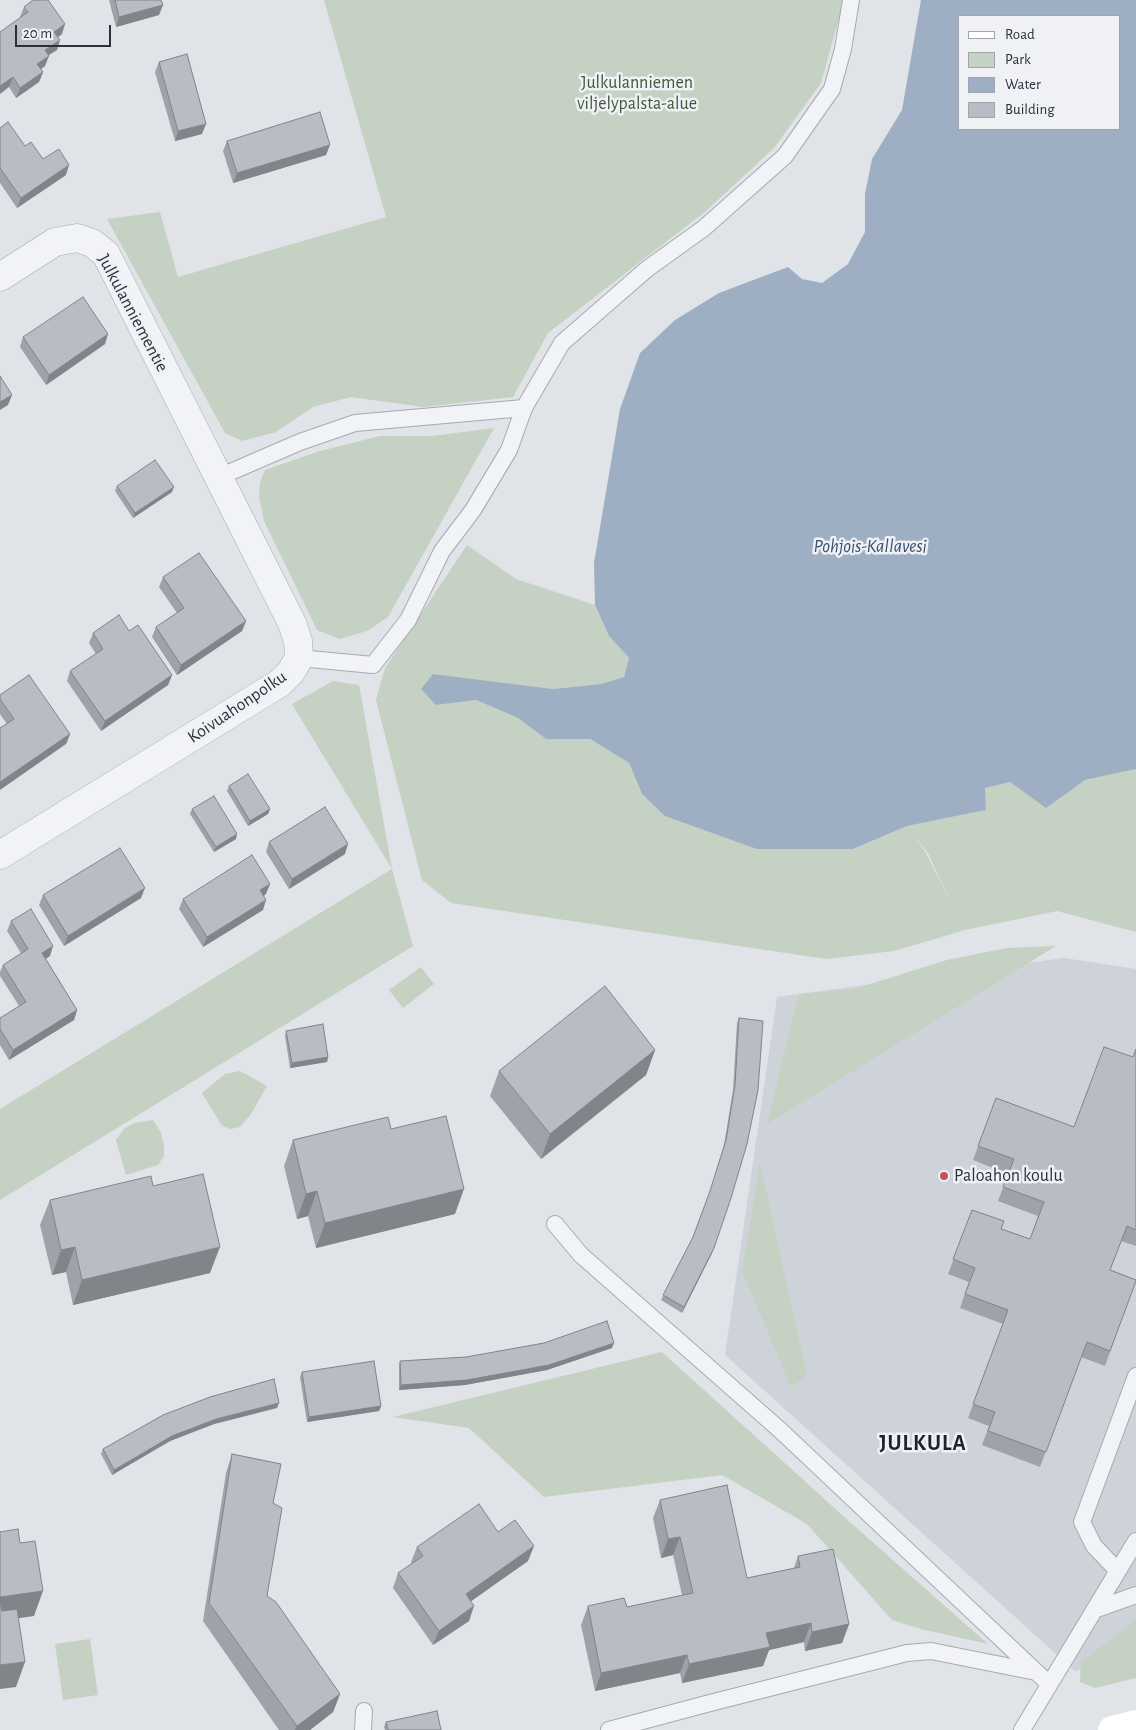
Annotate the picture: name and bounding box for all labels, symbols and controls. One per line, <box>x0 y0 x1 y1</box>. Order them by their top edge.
scale bar <box>18 15 114 47</box>
legend <box>958 15 1121 130</box>
text: 20 m <box>23 26 52 41</box>
text: Road <box>1005 27 1035 42</box>
text: Park <box>1005 52 1031 67</box>
park label: Julkulanniemen viljelypalsta-alue <box>577 72 697 115</box>
text: Water <box>1005 77 1041 92</box>
text: Building <box>1005 102 1055 117</box>
street label: Julkulanniementie <box>93 250 173 376</box>
water label: Pohjois-Kallavesi <box>813 535 927 557</box>
street label: Koivuahonpolku <box>183 666 291 748</box>
place label: Paloahon koulu <box>954 1165 1063 1187</box>
marker: Paloahon koulu <box>938 1170 950 1182</box>
district label: JULKULA <box>878 1430 968 1456</box>

